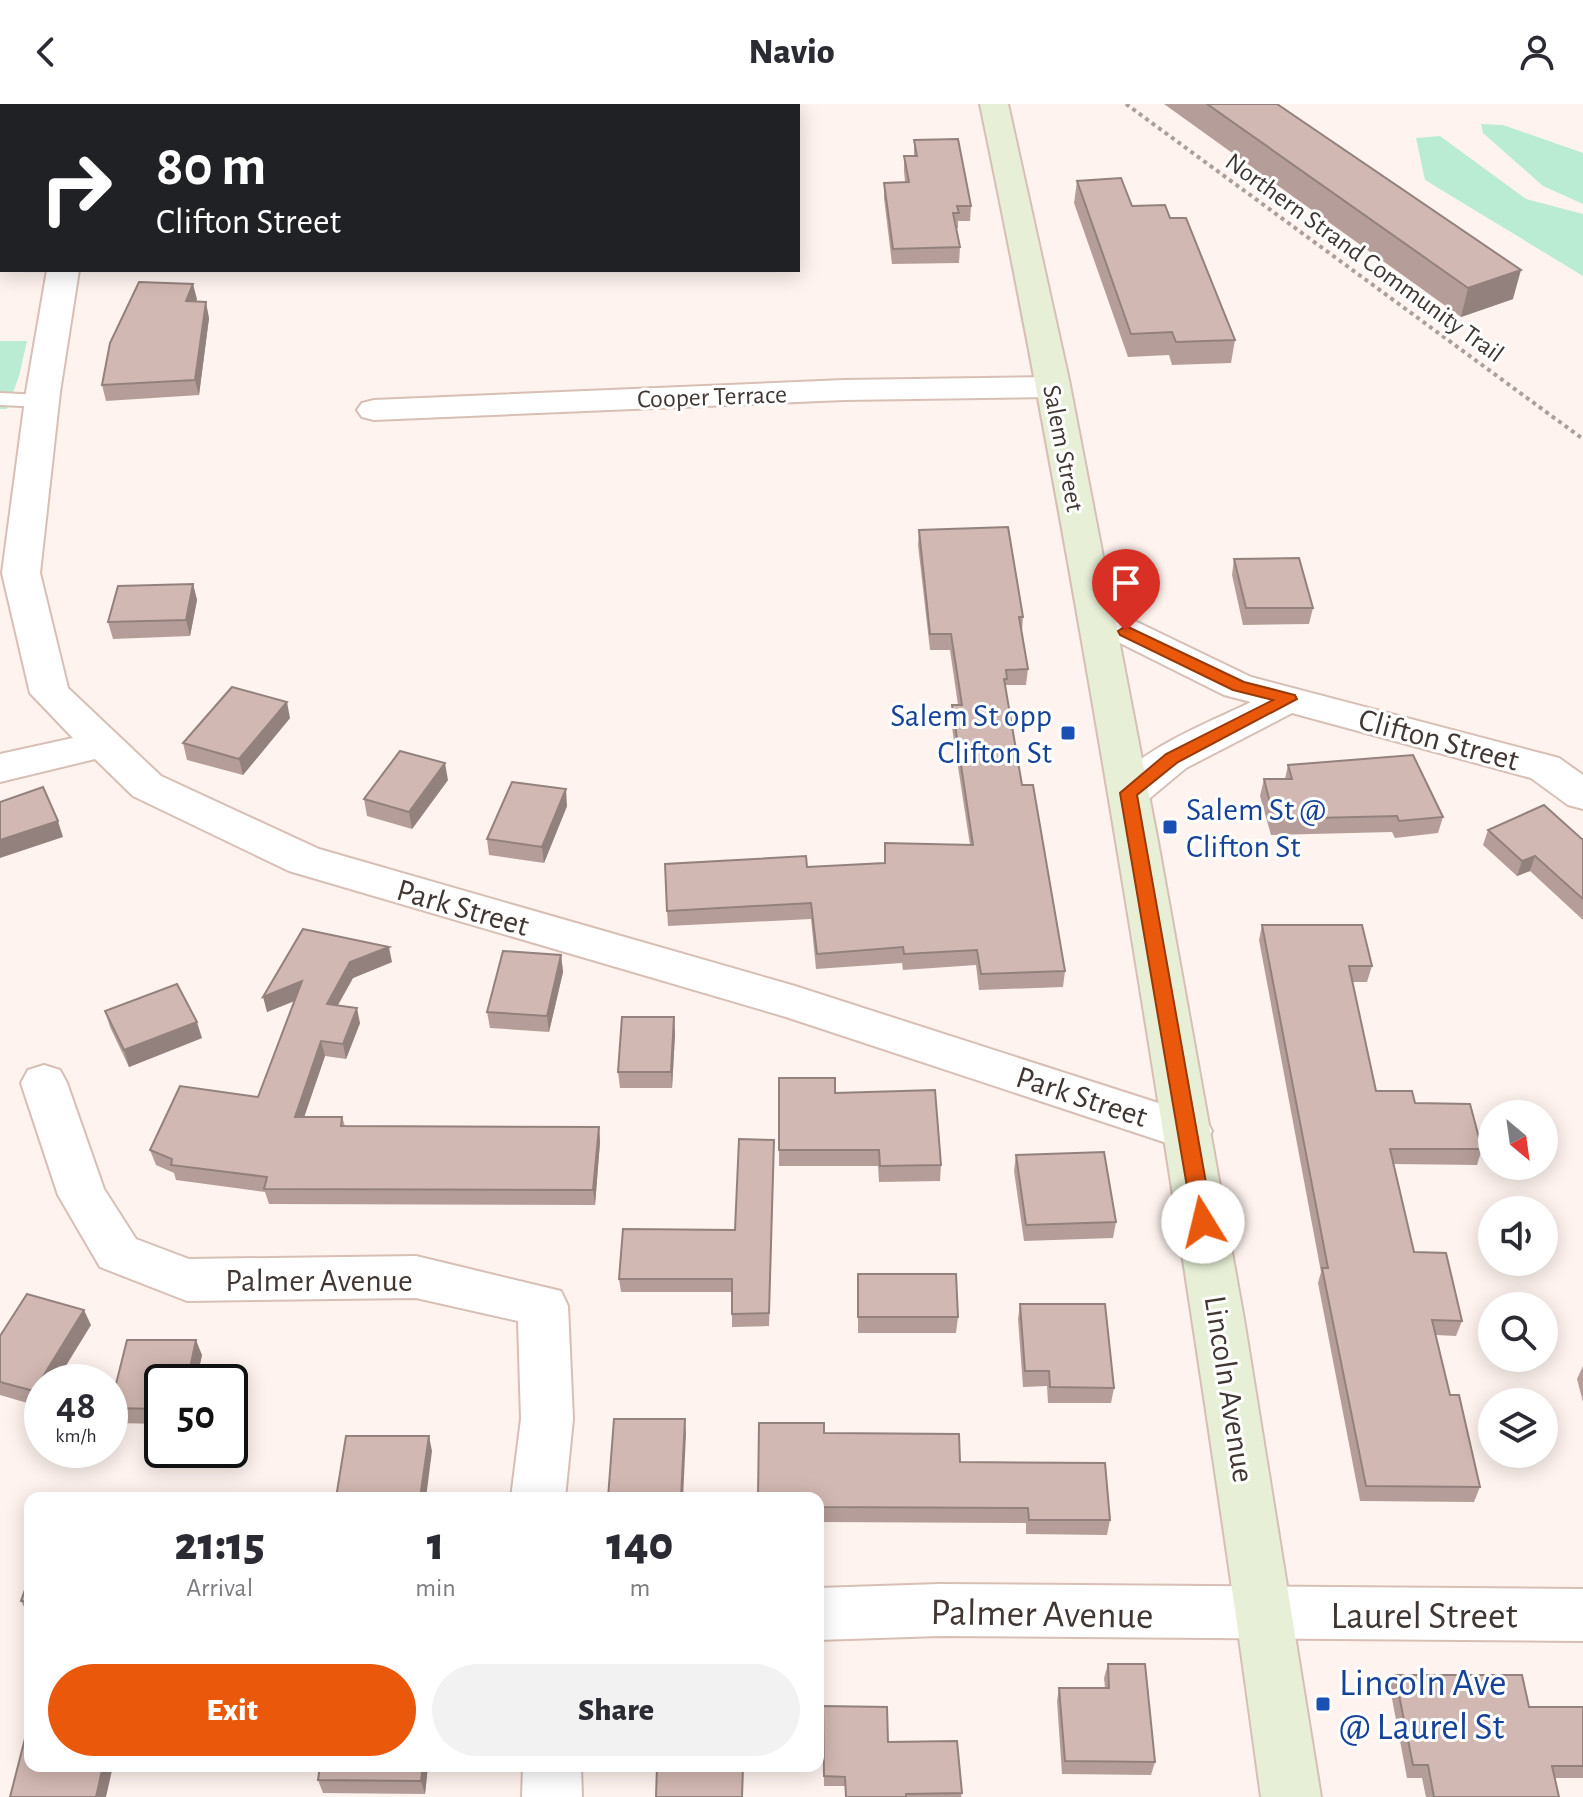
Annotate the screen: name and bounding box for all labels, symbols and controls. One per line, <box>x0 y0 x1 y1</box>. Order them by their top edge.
icon: back <box>24 30 68 74</box>
icon: person <box>1515 30 1559 74</box>
text: Navio <box>748 34 835 70</box>
icon: right <box>24 136 128 240</box>
text: 80 m <box>156 139 266 195</box>
street label: Northern Strand Community Trail <box>1221 148 1508 367</box>
text: Clifton Street <box>156 204 341 240</box>
street label: Cooper Terrace <box>637 381 787 413</box>
street label: Salem Street <box>1038 383 1088 514</box>
pin <box>1092 549 1160 631</box>
icon: arrive <box>1104 561 1148 605</box>
place label: Salem St opp Clifton St <box>890 700 1052 769</box>
street label: Clifton Street <box>1355 703 1522 777</box>
marker: Salem St opp Clifton St <box>1059 724 1077 742</box>
place label: Salem St @ Clifton St <box>1186 794 1326 863</box>
marker: Salem St @ Clifton St <box>1161 818 1179 836</box>
street label: Park Street <box>393 874 532 942</box>
street label: Park Street <box>1012 1061 1151 1133</box>
north arrow <box>1478 1100 1558 1180</box>
map controls <box>1478 1100 1558 1468</box>
position arrow <box>1161 1180 1245 1264</box>
button: sound <box>1478 1196 1558 1276</box>
street label: Palmer Avenue <box>225 1265 413 1297</box>
button: search <box>1478 1292 1558 1372</box>
street label: Lincoln Avenue <box>1198 1294 1260 1485</box>
speed limit sign: 50 <box>144 1364 248 1468</box>
text: 48 <box>56 1386 96 1426</box>
button: layers <box>1478 1388 1558 1468</box>
text: km/h <box>55 1426 97 1446</box>
text: 21:15 <box>174 1521 265 1569</box>
text: 1 <box>427 1521 444 1569</box>
text: 140 <box>606 1521 673 1569</box>
text: Arrival <box>186 1575 253 1601</box>
text: min <box>415 1575 456 1601</box>
text: m <box>629 1575 650 1601</box>
street label: Palmer Avenue <box>930 1594 1154 1636</box>
street label: Laurel Street <box>1330 1598 1518 1636</box>
button: Exit <box>48 1664 416 1756</box>
button: Share <box>432 1664 800 1756</box>
place label: Lincoln Ave @ Laurel St <box>1339 1665 1506 1747</box>
marker: Lincoln Ave @ Laurel St <box>1314 1695 1332 1713</box>

